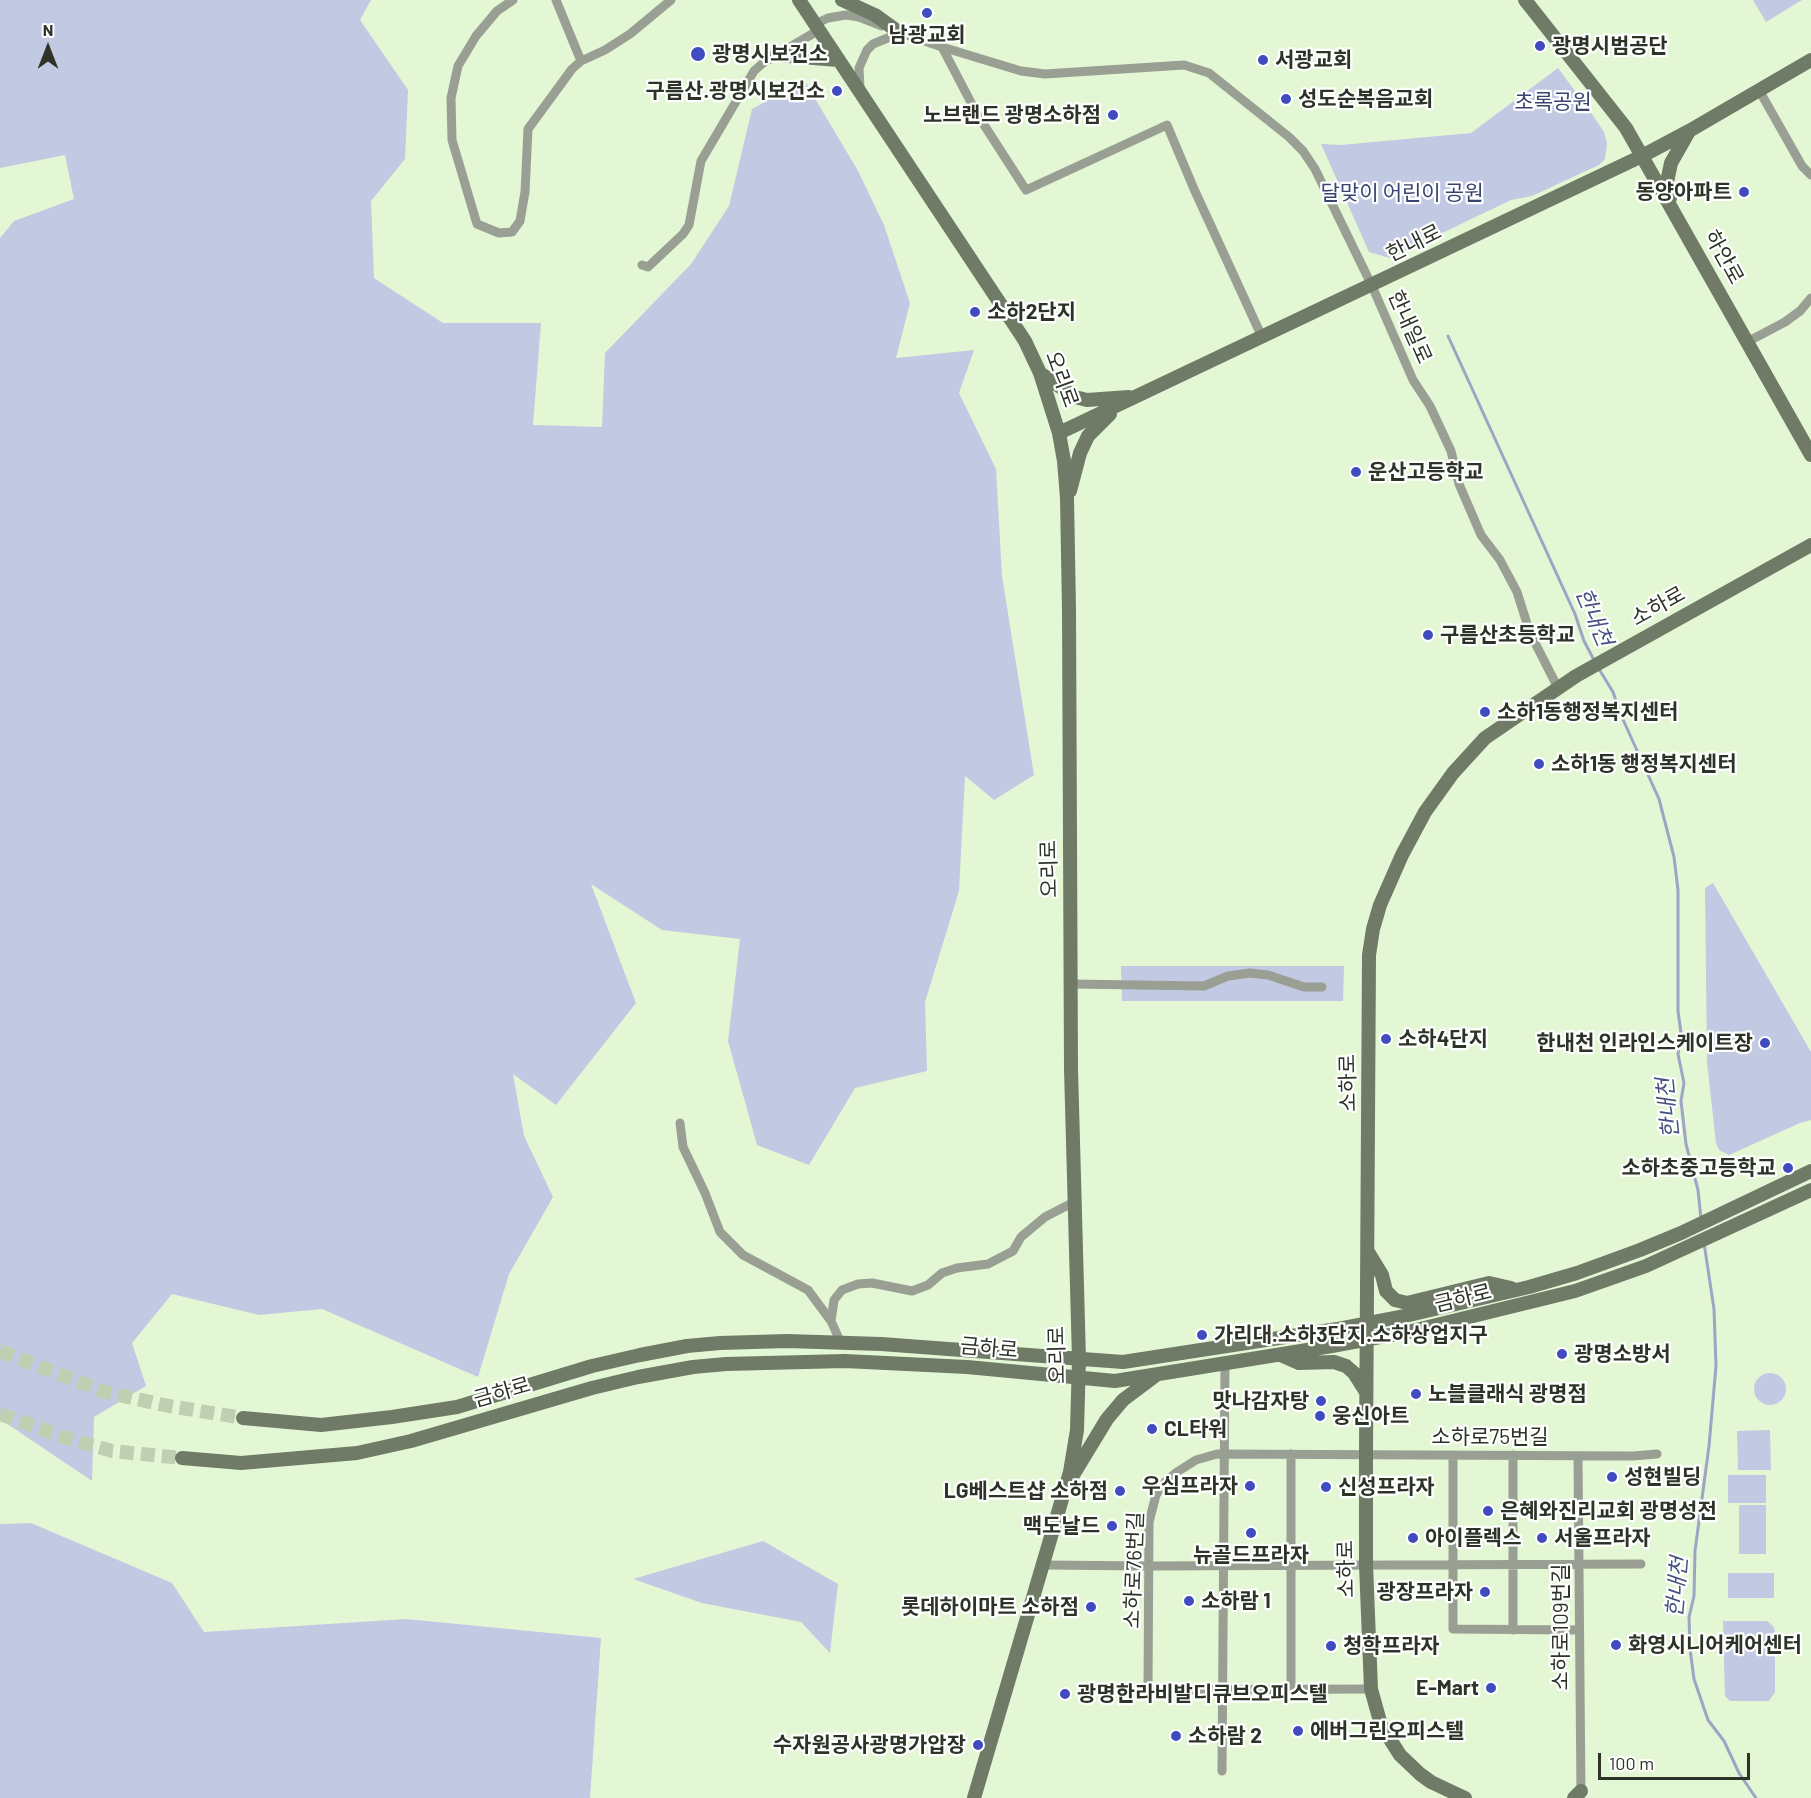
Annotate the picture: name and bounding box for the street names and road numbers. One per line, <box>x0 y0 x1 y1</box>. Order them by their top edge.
street label: 한내로 <box>1382 219 1446 267</box>
street label: 하안로 <box>1699 226 1749 288</box>
street label: 한내일로 <box>1383 287 1437 367</box>
street label: 오리로 <box>1040 347 1084 411</box>
street label: 소하로 <box>1627 581 1689 631</box>
street label: 오리로 <box>1036 840 1062 898</box>
street label: 소하로 <box>1335 1054 1361 1112</box>
street label: 금하로 <box>1432 1279 1494 1317</box>
street label: 오리로 <box>1044 1326 1070 1384</box>
street label: 금하로 <box>959 1333 1019 1363</box>
street label: 금하로 <box>471 1372 533 1412</box>
street label: 소하로75번길 <box>1431 1424 1549 1450</box>
street label: 소하로76번길 <box>1119 1511 1149 1629</box>
street label: 소하로 <box>1333 1540 1359 1598</box>
street label: 소하로109번길 <box>1548 1564 1574 1690</box>

